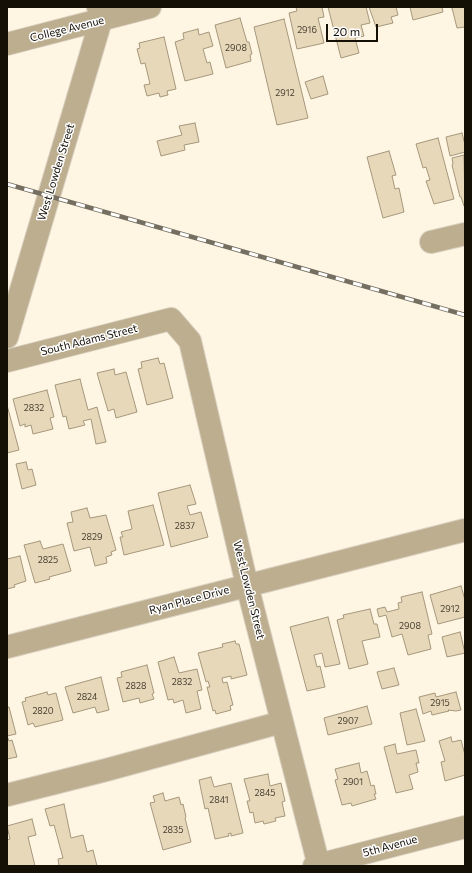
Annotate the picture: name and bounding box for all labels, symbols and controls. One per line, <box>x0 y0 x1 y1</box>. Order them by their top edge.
street label: College Avenue <box>29 13 105 45</box>
scale bar <box>328 16 380 42</box>
text: 20 m <box>333 24 360 38</box>
house number: 2916 <box>297 25 317 35</box>
house number: 2908 <box>225 43 247 53</box>
house number: 2912 <box>275 88 295 98</box>
street label: West Lowden Street <box>35 122 77 222</box>
street label: South Adams Street <box>39 322 139 358</box>
house number: 2832 <box>24 403 44 413</box>
house number: 2837 <box>175 521 195 531</box>
house number: 2829 <box>82 532 102 542</box>
street label: West Lowden Street <box>230 539 268 641</box>
house number: 2825 <box>38 555 58 565</box>
street label: Ryan Place Drive <box>147 583 231 617</box>
house number: 2912 <box>440 604 460 614</box>
house number: 2908 <box>399 621 421 631</box>
house number: 2832 <box>172 677 192 687</box>
house number: 2828 <box>126 681 146 691</box>
house number: 2824 <box>77 692 97 702</box>
house number: 2915 <box>430 698 450 708</box>
house number: 2820 <box>32 706 54 716</box>
house number: 2907 <box>337 716 359 726</box>
house number: 2901 <box>343 777 363 787</box>
house number: 2845 <box>255 788 275 798</box>
house number: 2841 <box>209 795 229 805</box>
house number: 2835 <box>163 825 183 835</box>
street label: 5th Avenue <box>361 832 419 860</box>

